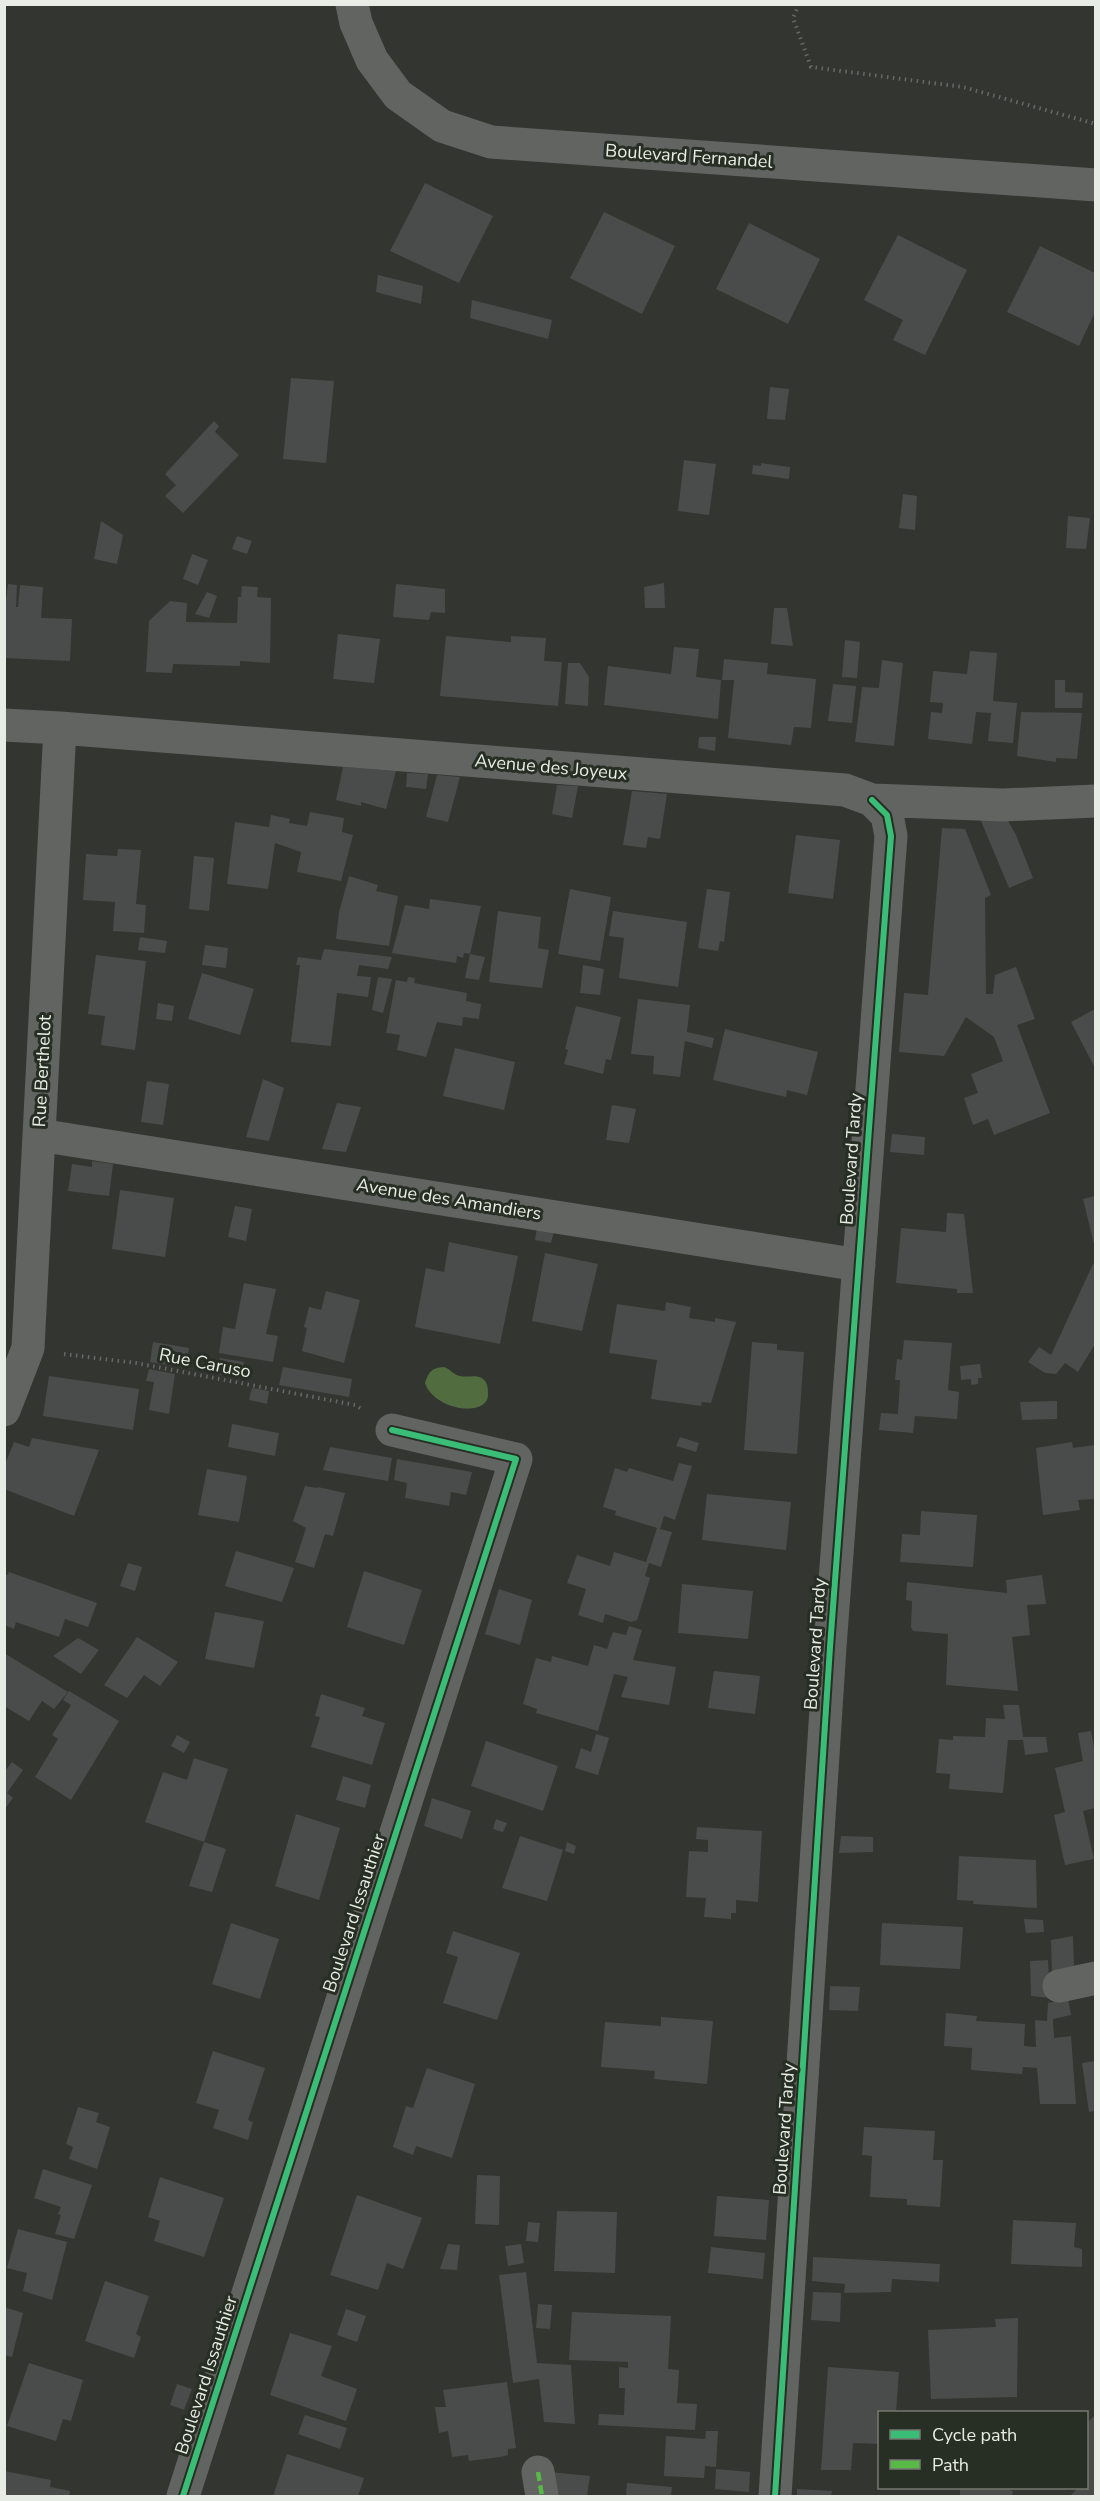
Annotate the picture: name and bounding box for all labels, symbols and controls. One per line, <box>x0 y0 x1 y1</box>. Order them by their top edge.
street label: Boulevard Fernandel <box>604 138 774 174</box>
street label: Avenue des Joyeux <box>474 748 629 786</box>
street label: Rue Berthelot <box>27 1013 57 1128</box>
street label: Boulevard Tardy <box>834 1092 868 1226</box>
street label: Avenue des Amandiers <box>355 1173 543 1225</box>
street label: Rue Caruso <box>157 1342 253 1384</box>
street label: Boulevard Tardy <box>798 1577 832 1711</box>
street label: Boulevard Issauthier <box>317 1830 391 1995</box>
street label: Boulevard Tardy <box>767 2062 801 2196</box>
street label: Boulevard Issauthier <box>169 2292 243 2457</box>
legend <box>878 2411 1088 2489</box>
text: Cycle path <box>932 2423 1017 2447</box>
text: Path <box>932 2453 969 2477</box>

